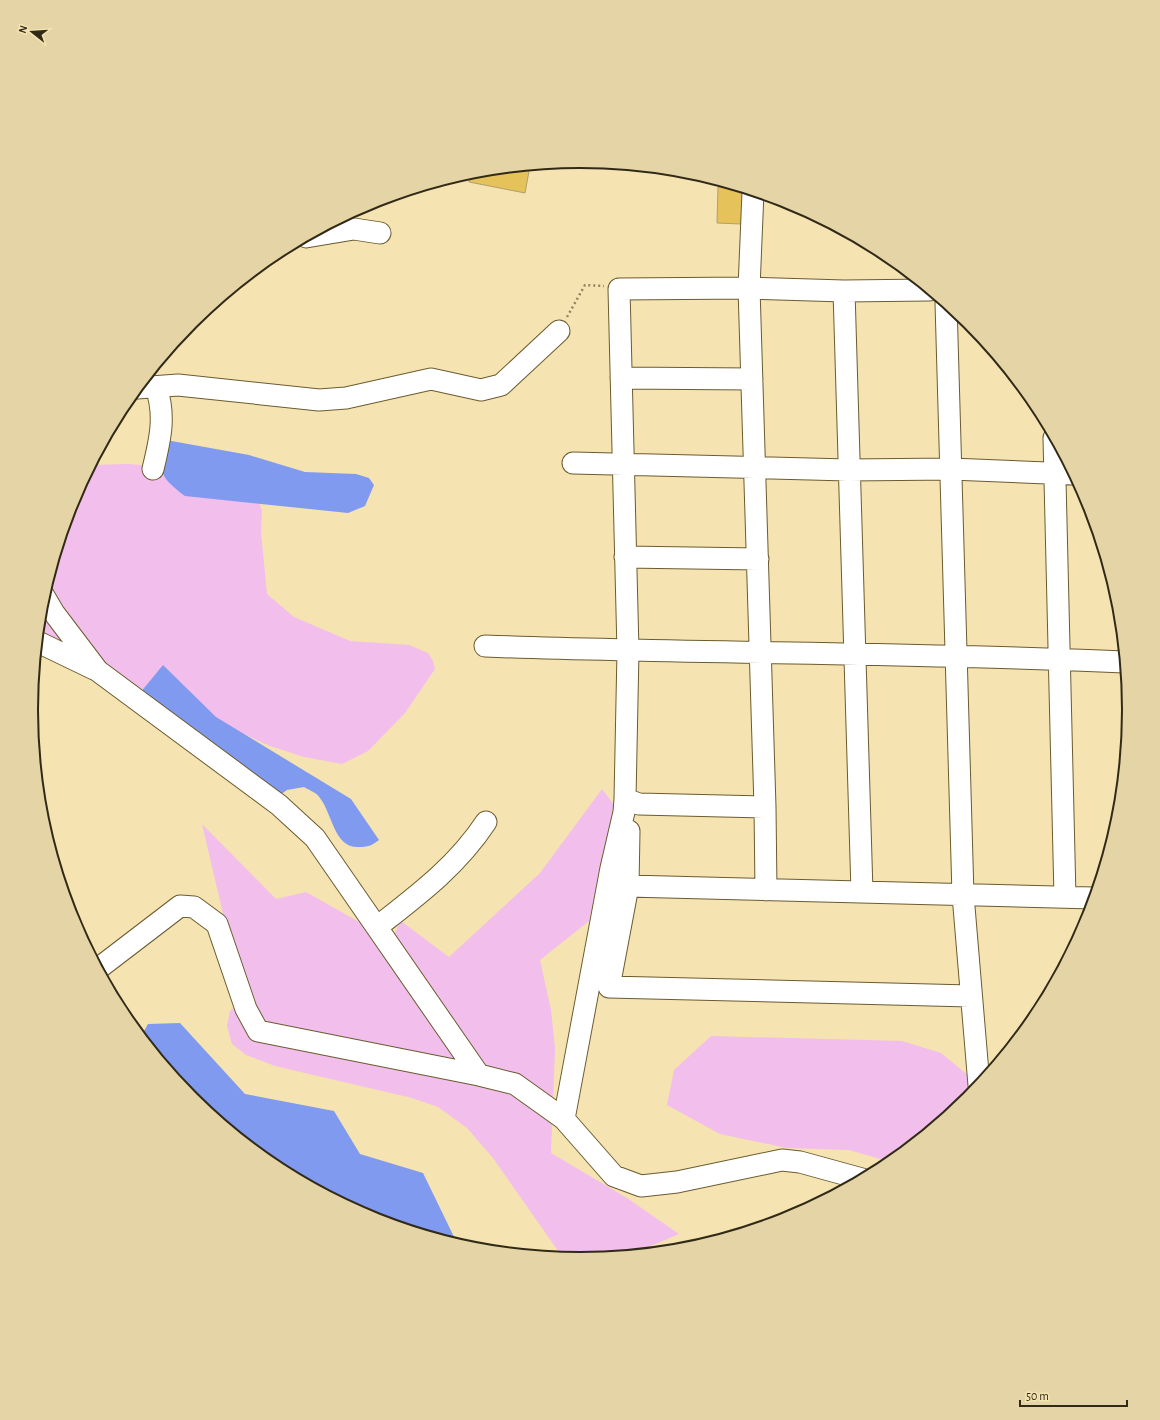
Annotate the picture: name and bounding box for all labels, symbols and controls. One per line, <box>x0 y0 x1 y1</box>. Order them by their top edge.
north arrow <box>12 12 52 52</box>
text: N <box>17 24 29 34</box>
scale bar <box>1020 1382 1127 1408</box>
text: 50 m <box>1026 1390 1049 1402</box>

